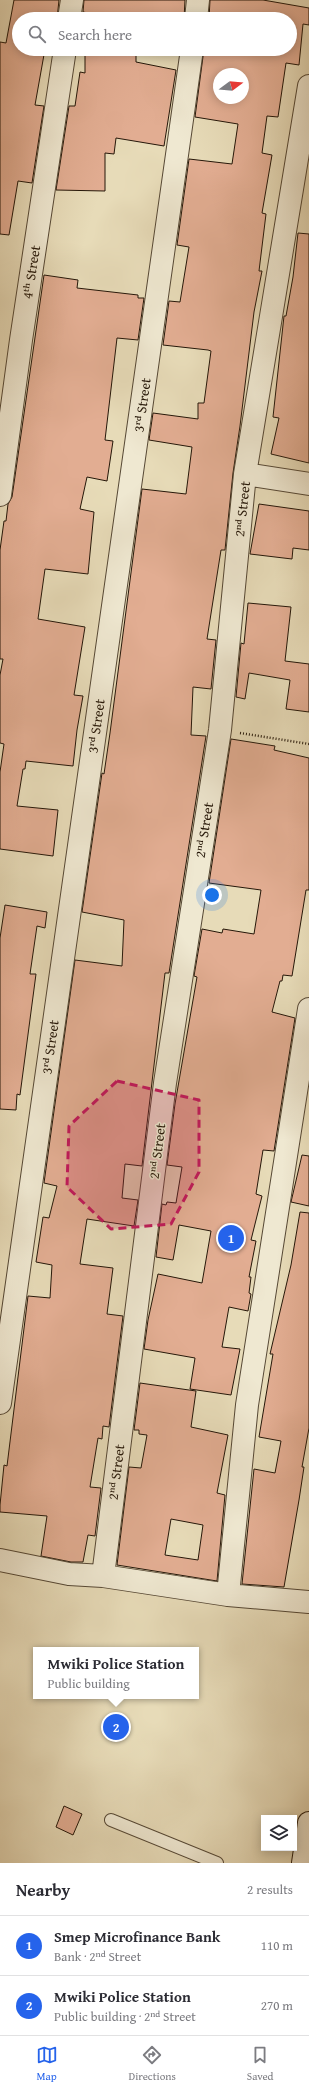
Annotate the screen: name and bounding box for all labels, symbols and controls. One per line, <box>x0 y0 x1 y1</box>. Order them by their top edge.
search box <box>12 12 297 56</box>
icon: search <box>26 23 48 45</box>
text: Search here <box>58 24 132 45</box>
north arrow <box>213 68 249 104</box>
street label: 4ᵗʰ Street <box>17 244 45 300</box>
street label: 3ʳᵈ Street <box>128 377 156 433</box>
street label: 2ⁿᵈ Street <box>229 480 255 538</box>
street label: 3ʳᵈ Street <box>82 698 110 754</box>
street label: 2ⁿᵈ Street <box>190 801 218 859</box>
your location <box>202 885 222 905</box>
street label: 3ʳᵈ Street <box>36 1019 64 1075</box>
street label: 2ⁿᵈ Street <box>144 1122 170 1180</box>
pin: 1 <box>218 1223 244 1253</box>
street label: 2ⁿᵈ Street <box>103 1443 129 1501</box>
popup <box>33 1647 199 1699</box>
text: Mwiki Police Station <box>48 1653 184 1674</box>
text: Public building <box>48 1674 130 1693</box>
pin: 2 <box>103 1712 129 1742</box>
map controls <box>261 1815 297 1851</box>
button: layers <box>261 1815 297 1851</box>
text: Nearby <box>16 1877 70 1902</box>
text: 2 results <box>247 1880 293 1899</box>
text: Smep Microfinance Bank <box>54 1926 220 1947</box>
text: 1 <box>26 1936 32 1955</box>
text: 110 m <box>261 1936 293 1955</box>
text: Bank · 2ⁿᵈ Street <box>54 1947 141 1966</box>
text: Mwiki Police Station <box>54 1986 191 2007</box>
text: 2 <box>26 1996 32 2015</box>
text: 270 m <box>261 1996 293 2015</box>
text: Public building · 2ⁿᵈ Street <box>54 2007 196 2026</box>
tab: Map <box>36 2044 58 2084</box>
tab: Directions <box>129 2044 176 2084</box>
tab: Saved <box>247 2044 273 2084</box>

